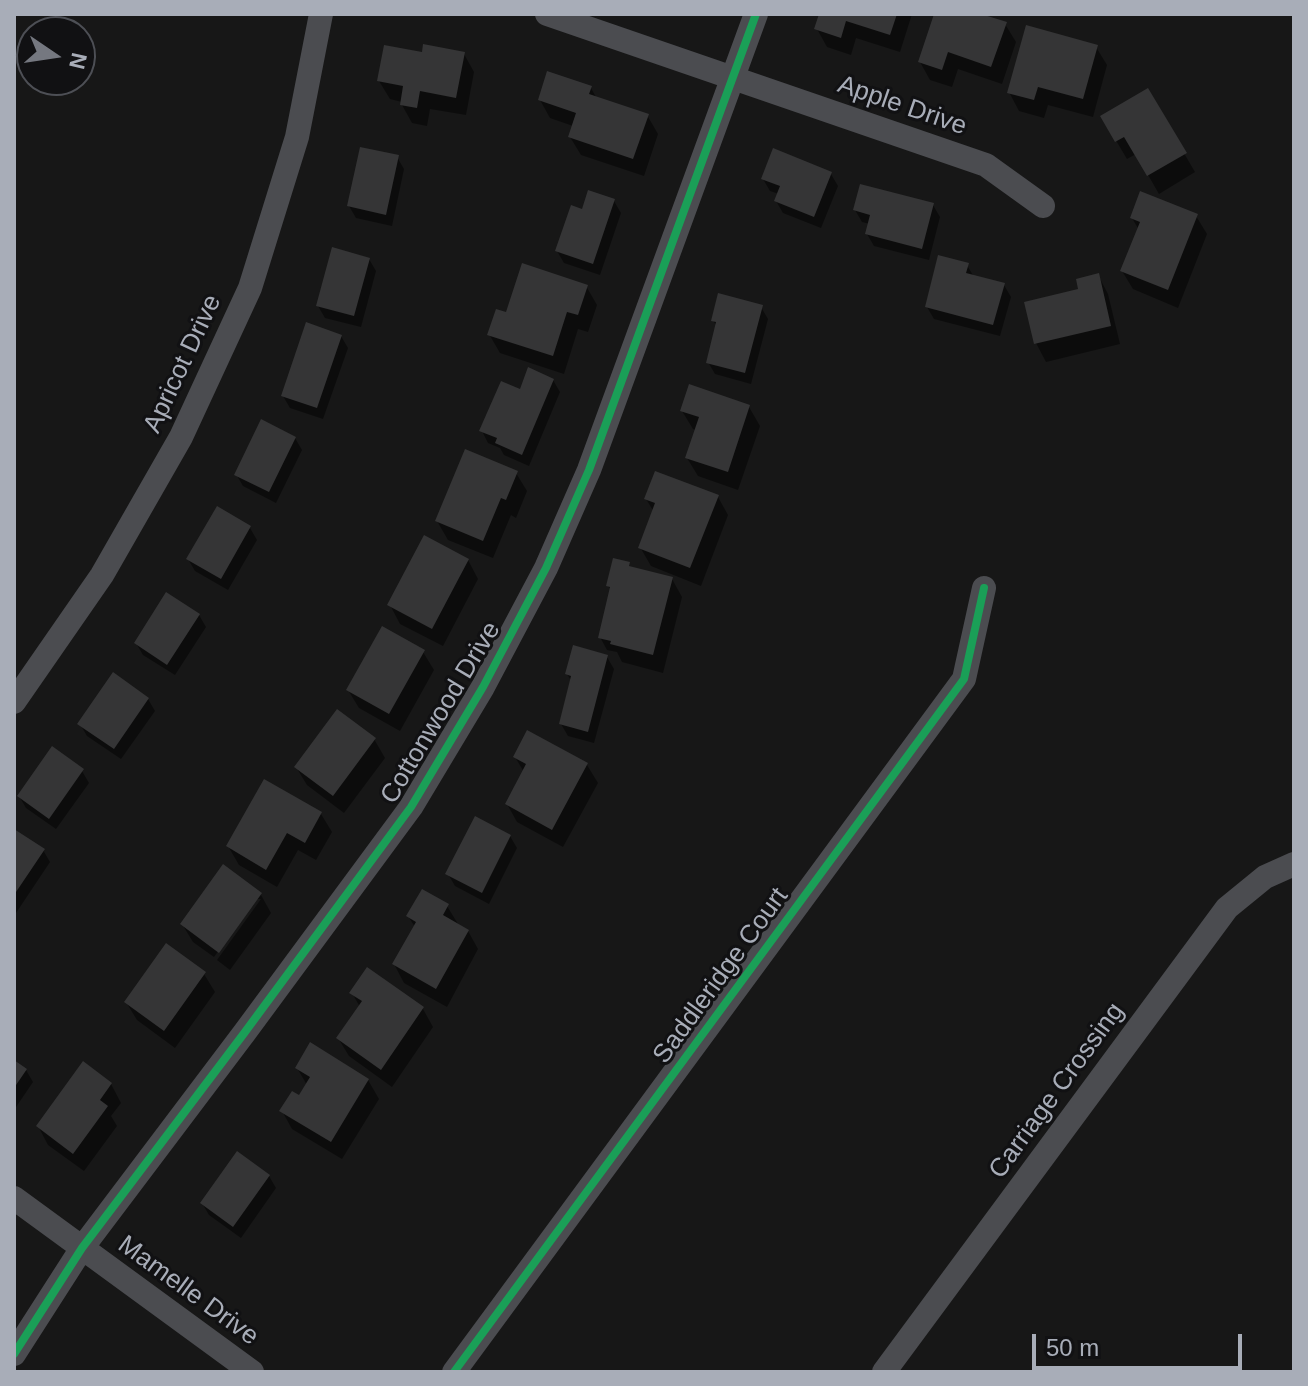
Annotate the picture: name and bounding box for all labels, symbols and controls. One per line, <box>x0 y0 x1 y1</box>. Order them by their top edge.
north arrow <box>16 16 96 96</box>
text: N <box>64 51 92 72</box>
street label: Apple Drive <box>833 69 971 143</box>
street label: Apricot Drive <box>137 290 229 438</box>
street label: Cottonwood Drive <box>374 616 508 810</box>
street label: Saddleridge Court <box>647 882 795 1070</box>
street label: Carriage Crossing <box>983 997 1131 1185</box>
street label: Mamelle Drive <box>112 1230 264 1352</box>
scale bar <box>1036 1318 1246 1368</box>
text: 50 m <box>1046 1334 1099 1361</box>

